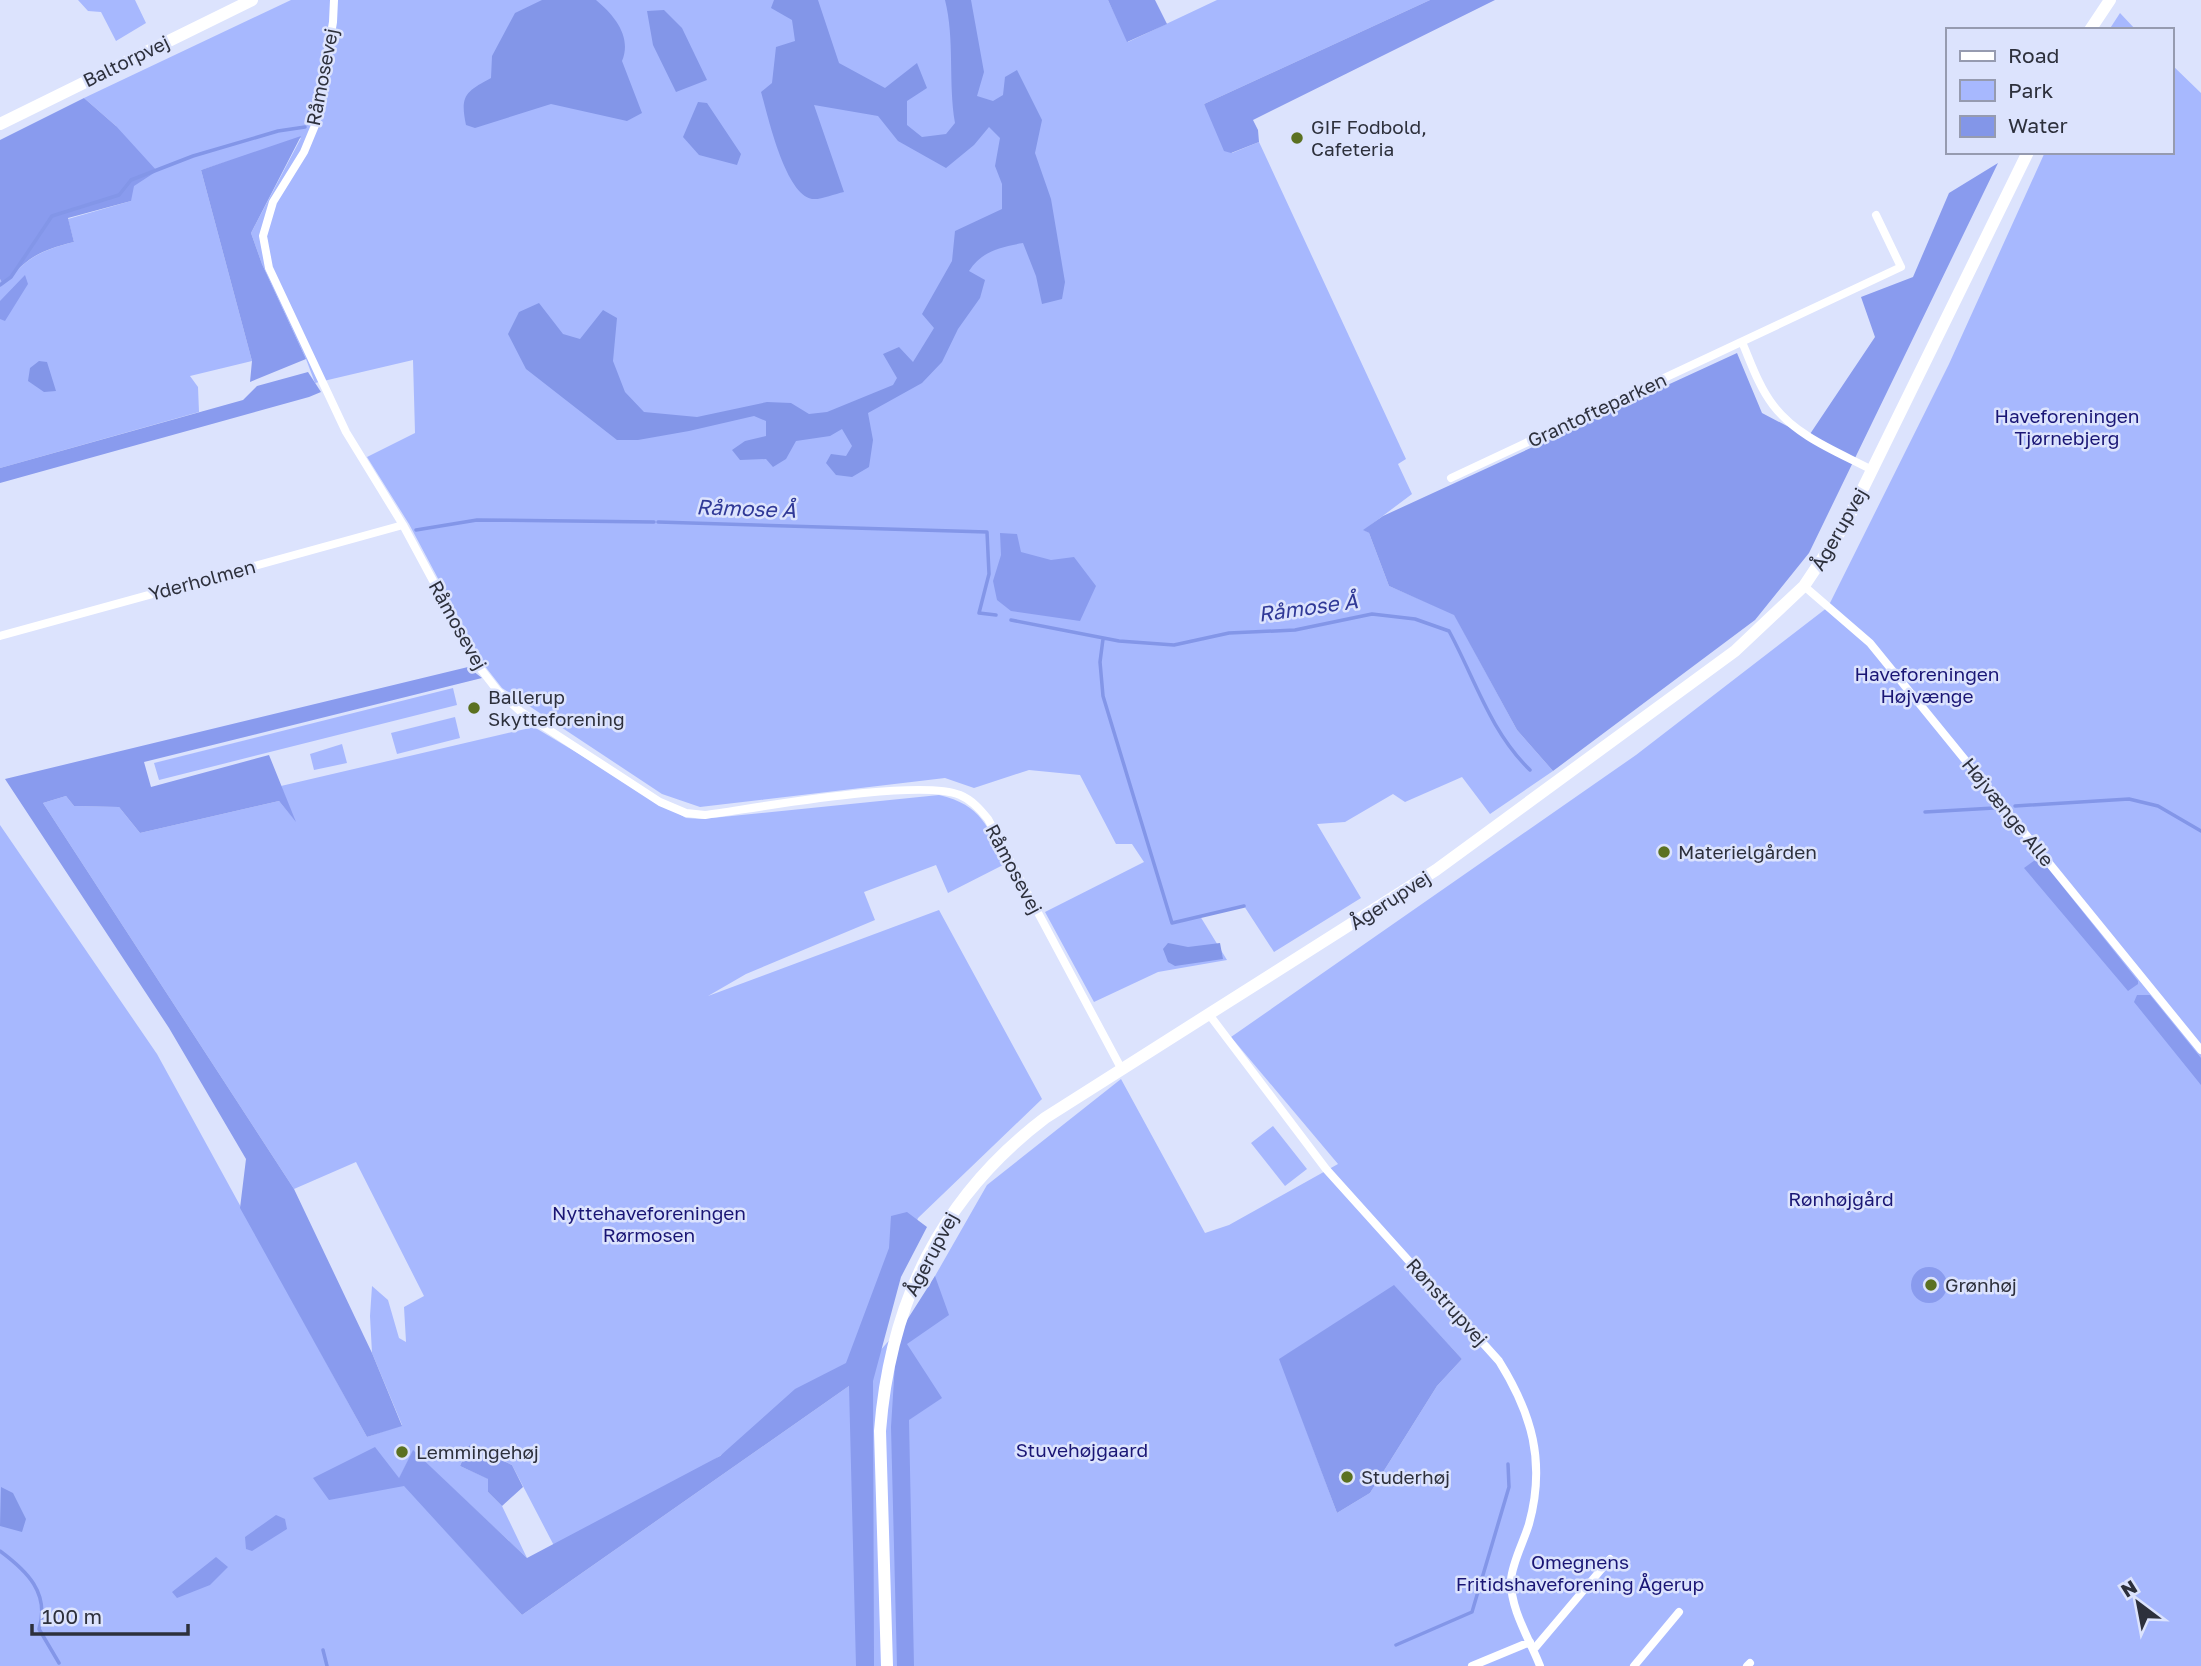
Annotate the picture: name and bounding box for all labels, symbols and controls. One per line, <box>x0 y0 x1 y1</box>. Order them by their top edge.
street label: Råmosevej <box>301 26 342 128</box>
legend <box>1946 28 2173 154</box>
street label: Baltorpvej <box>79 30 173 91</box>
text: Road <box>2008 42 2059 68</box>
text: Park <box>2008 77 2054 103</box>
text: Water <box>2008 112 2068 138</box>
place label: GIF Fodbold, Cafeteria <box>1311 115 1427 160</box>
marker: GIF Fodbold, Cafeteria <box>1289 130 1305 146</box>
street label: Grantofteparken <box>1524 367 1670 452</box>
park label: Haveforeningen Tjørnebjerg <box>1994 404 2140 449</box>
street label: Ågerupvej <box>1806 483 1871 574</box>
water label: Råmose Å <box>696 493 797 523</box>
street label: Yderholmen <box>146 554 258 605</box>
street label: Råmosevej <box>424 576 492 674</box>
water label: Råmose Å <box>1257 587 1360 627</box>
park label: Haveforeningen Højvænge <box>1854 662 2000 707</box>
place label: Ballerup Skytteforening <box>488 685 625 730</box>
marker: Ballerup Skytteforening <box>466 700 482 716</box>
street label: Højvænge Alle <box>1958 753 2059 871</box>
street label: Råmosevej <box>981 820 1048 918</box>
place label: Materielgården <box>1678 840 1817 863</box>
marker: Materielgården <box>1656 844 1672 860</box>
street label: Ågerupvej <box>1345 865 1434 934</box>
park label: Rønhøjgård <box>1788 1187 1894 1210</box>
park label: Nyttehaveforeningen Rørmosen <box>552 1201 746 1246</box>
street label: Ågerupvej <box>899 1208 962 1300</box>
street label: Rønstrupvej <box>1402 1253 1493 1350</box>
place label: Grønhøj <box>1945 1273 2017 1296</box>
marker: Grønhøj <box>1923 1277 1939 1293</box>
park label: Stuvehøjgaard <box>1016 1438 1148 1461</box>
place label: Lemmingehøj <box>416 1440 539 1463</box>
marker: Lemmingehøj <box>394 1444 410 1460</box>
place label: Studerhøj <box>1361 1465 1450 1488</box>
marker: Studerhøj <box>1339 1469 1355 1485</box>
park label: Omegnens Fritidshaveforening Ågerup <box>1456 1550 1704 1595</box>
north arrow <box>2103 1568 2173 1638</box>
text: N <box>2117 1575 2141 1602</box>
scale bar <box>32 1592 187 1636</box>
text: 100 m <box>42 1603 102 1629</box>

